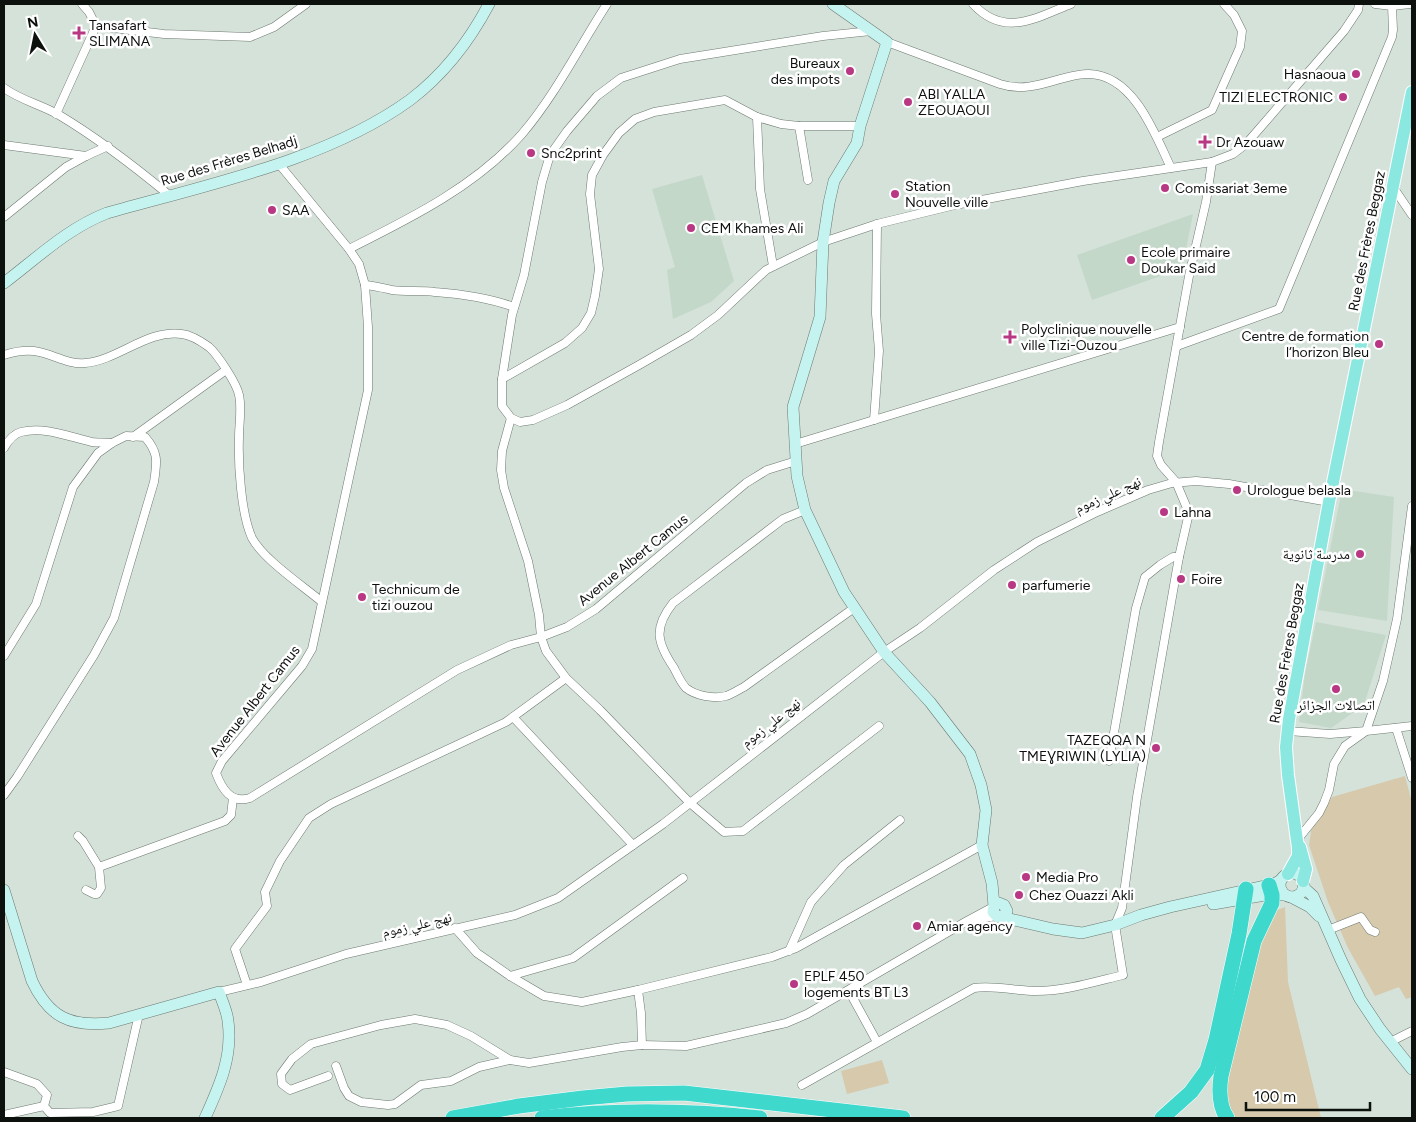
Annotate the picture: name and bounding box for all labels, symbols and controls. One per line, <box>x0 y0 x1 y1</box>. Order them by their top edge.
north arrow <box>10 10 60 60</box>
text: N <box>26 13 40 32</box>
place label: Tansafart SLIMANA <box>89 17 151 50</box>
marker: Tansafart SLIMANA <box>73 27 85 39</box>
place label: Bureaux des impots <box>771 55 840 88</box>
marker: Bureaux des impots <box>844 65 856 77</box>
place label: Hasnaoua <box>1284 66 1346 83</box>
marker: Hasnaoua <box>1350 68 1362 80</box>
place label: ABI YALLA ZEOUAOUI <box>918 86 990 119</box>
place label: TIZI ELECTRONIC <box>1219 89 1333 106</box>
marker: TIZI ELECTRONIC <box>1337 91 1349 103</box>
marker: ABI YALLA ZEOUAOUI <box>902 96 914 108</box>
street label: Rue des Frères Belhadj <box>159 132 299 190</box>
place label: Dr Azouaw <box>1216 134 1284 151</box>
marker: Dr Azouaw <box>1198 135 1212 149</box>
place label: Snc2print <box>541 145 602 162</box>
marker: Snc2print <box>525 147 537 159</box>
street label: Rue des Frères Beggaz <box>1345 169 1389 313</box>
place label: Station Nouvelle ville <box>905 178 988 211</box>
place label: Comissariat 3eme <box>1175 180 1288 197</box>
marker: Comissariat 3eme <box>1159 182 1171 194</box>
marker: Station Nouvelle ville <box>889 188 901 200</box>
place label: SAA <box>282 202 310 219</box>
marker: SAA <box>266 204 278 216</box>
place label: CEM Khames Ali <box>701 220 804 237</box>
marker: CEM Khames Ali <box>685 222 697 234</box>
place label: Ecole primaire Doukar Said <box>1141 244 1230 277</box>
marker: Ecole primaire Doukar Said <box>1125 254 1137 266</box>
place label: Polyclinique nouvelle ville Tizi-Ouzou <box>1021 321 1152 354</box>
place label: Centre de formation l’horizon Bleu <box>1242 328 1369 361</box>
marker: Polyclinique nouvelle ville Tizi-Ouzou <box>1003 330 1017 344</box>
marker: Centre de formation l’horizon Bleu <box>1373 338 1385 350</box>
street label: نهج علي زموم <box>1072 473 1145 519</box>
place label: Urologue belasla <box>1247 482 1351 499</box>
marker: Urologue belasla <box>1231 484 1243 496</box>
place label: Lahna <box>1174 504 1211 521</box>
marker: Lahna <box>1158 506 1170 518</box>
street label: Avenue Albert Camus <box>575 511 691 609</box>
place label: مدرسة ثانوية <box>1283 546 1350 563</box>
marker: مدرسة ثانوية <box>1354 548 1366 560</box>
place label: Foire <box>1191 571 1223 588</box>
marker: Foire <box>1175 573 1187 585</box>
place label: parfumerie <box>1022 577 1091 594</box>
marker: parfumerie <box>1006 579 1018 591</box>
place label: Technicum de tizi ouzou <box>372 581 460 614</box>
street label: Rue des Frères Beggaz <box>1266 581 1308 725</box>
marker: Technicum de tizi ouzou <box>356 591 368 603</box>
street label: Avenue Albert Camus <box>206 642 304 760</box>
marker: اتصالات الجزائر <box>1330 683 1342 695</box>
street label: نهج علي زموم <box>738 694 806 753</box>
place label: اتصالات الجزائر <box>1296 697 1375 714</box>
place label: TAZEQQA N TMEƔRIWIN (LYLIA) <box>1019 732 1146 765</box>
marker: TAZEQQA N TMEƔRIWIN (LYLIA) <box>1150 742 1162 754</box>
place label: Media Pro <box>1036 869 1098 886</box>
marker: Media Pro <box>1020 871 1032 883</box>
place label: Chez Ouazzi Akli <box>1029 887 1134 904</box>
marker: Chez Ouazzi Akli <box>1013 889 1025 901</box>
street label: نهج علي زموم <box>381 909 454 944</box>
place label: Amiar agency <box>927 918 1013 935</box>
marker: Amiar agency <box>911 920 923 932</box>
place label: EPLF 450 logements BT L3 <box>804 968 908 1001</box>
marker: EPLF 450 logements BT L3 <box>788 978 800 990</box>
scale bar <box>1246 1080 1370 1112</box>
text: 100 m <box>1254 1088 1296 1106</box>

